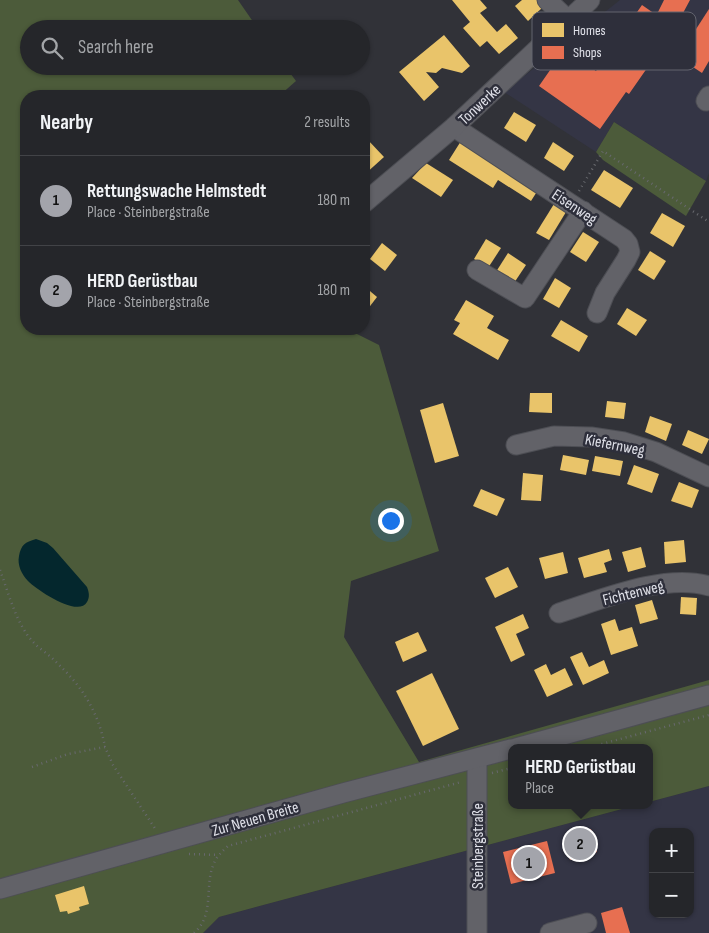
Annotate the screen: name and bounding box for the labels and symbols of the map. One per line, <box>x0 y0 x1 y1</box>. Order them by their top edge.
legend <box>532 12 696 70</box>
text: Homes <box>573 22 606 39</box>
text: Shops <box>573 44 602 61</box>
street label: Tonwerke <box>455 81 505 129</box>
street label: Eisenweg <box>548 185 600 229</box>
street label: Kiefernweg <box>583 430 646 461</box>
your location <box>378 508 404 534</box>
street label: Fichtenweg <box>601 577 666 610</box>
street label: Zur Neuen Breite <box>210 798 301 841</box>
street label: Steinbergstraße <box>469 803 488 889</box>
pin: 2 <box>564 825 596 863</box>
pin: 1 <box>513 844 545 882</box>

